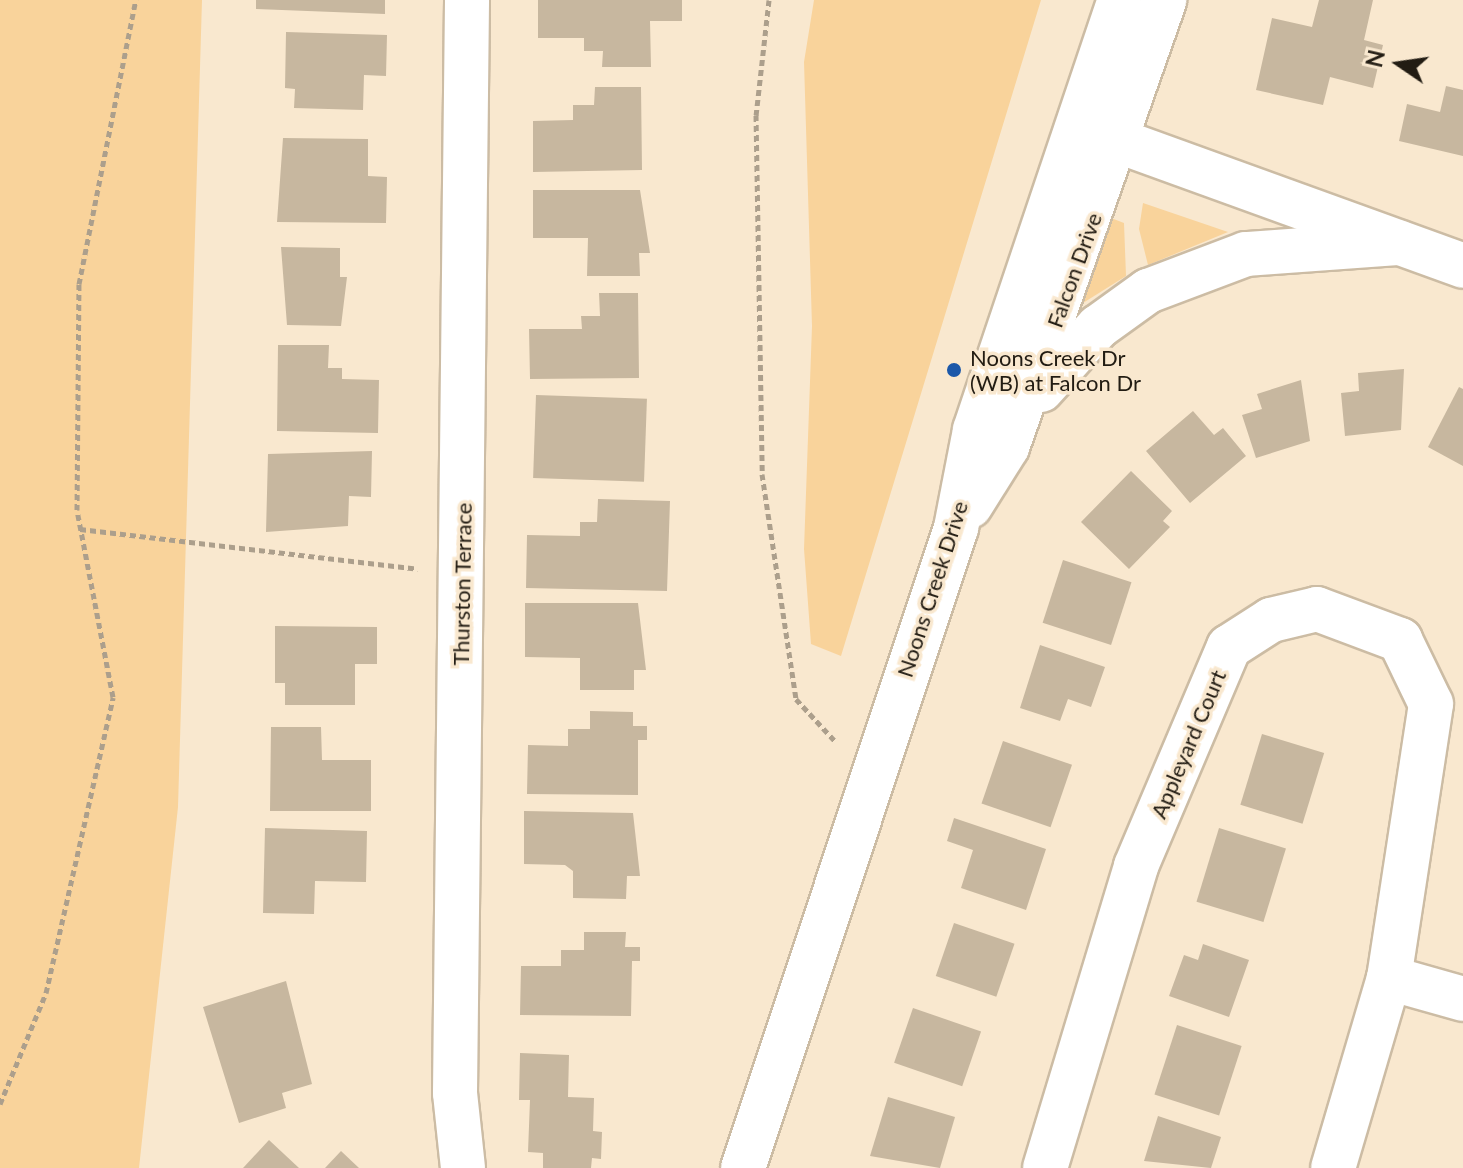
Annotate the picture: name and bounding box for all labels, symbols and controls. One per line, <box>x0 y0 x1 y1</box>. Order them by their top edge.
north arrow <box>1359 24 1439 104</box>
text: N <box>1360 47 1390 70</box>
street label: Falcon Drive <box>1041 209 1107 331</box>
place label: Noons Creek Dr (WB) at Falcon Dr <box>970 344 1141 396</box>
marker: Noons Creek Dr (WB) at Falcon Dr <box>945 361 963 379</box>
street label: Noons Creek Drive <box>891 498 973 680</box>
street label: Thurston Terrace <box>447 502 477 666</box>
street label: Appleyard Court <box>1145 666 1231 822</box>

